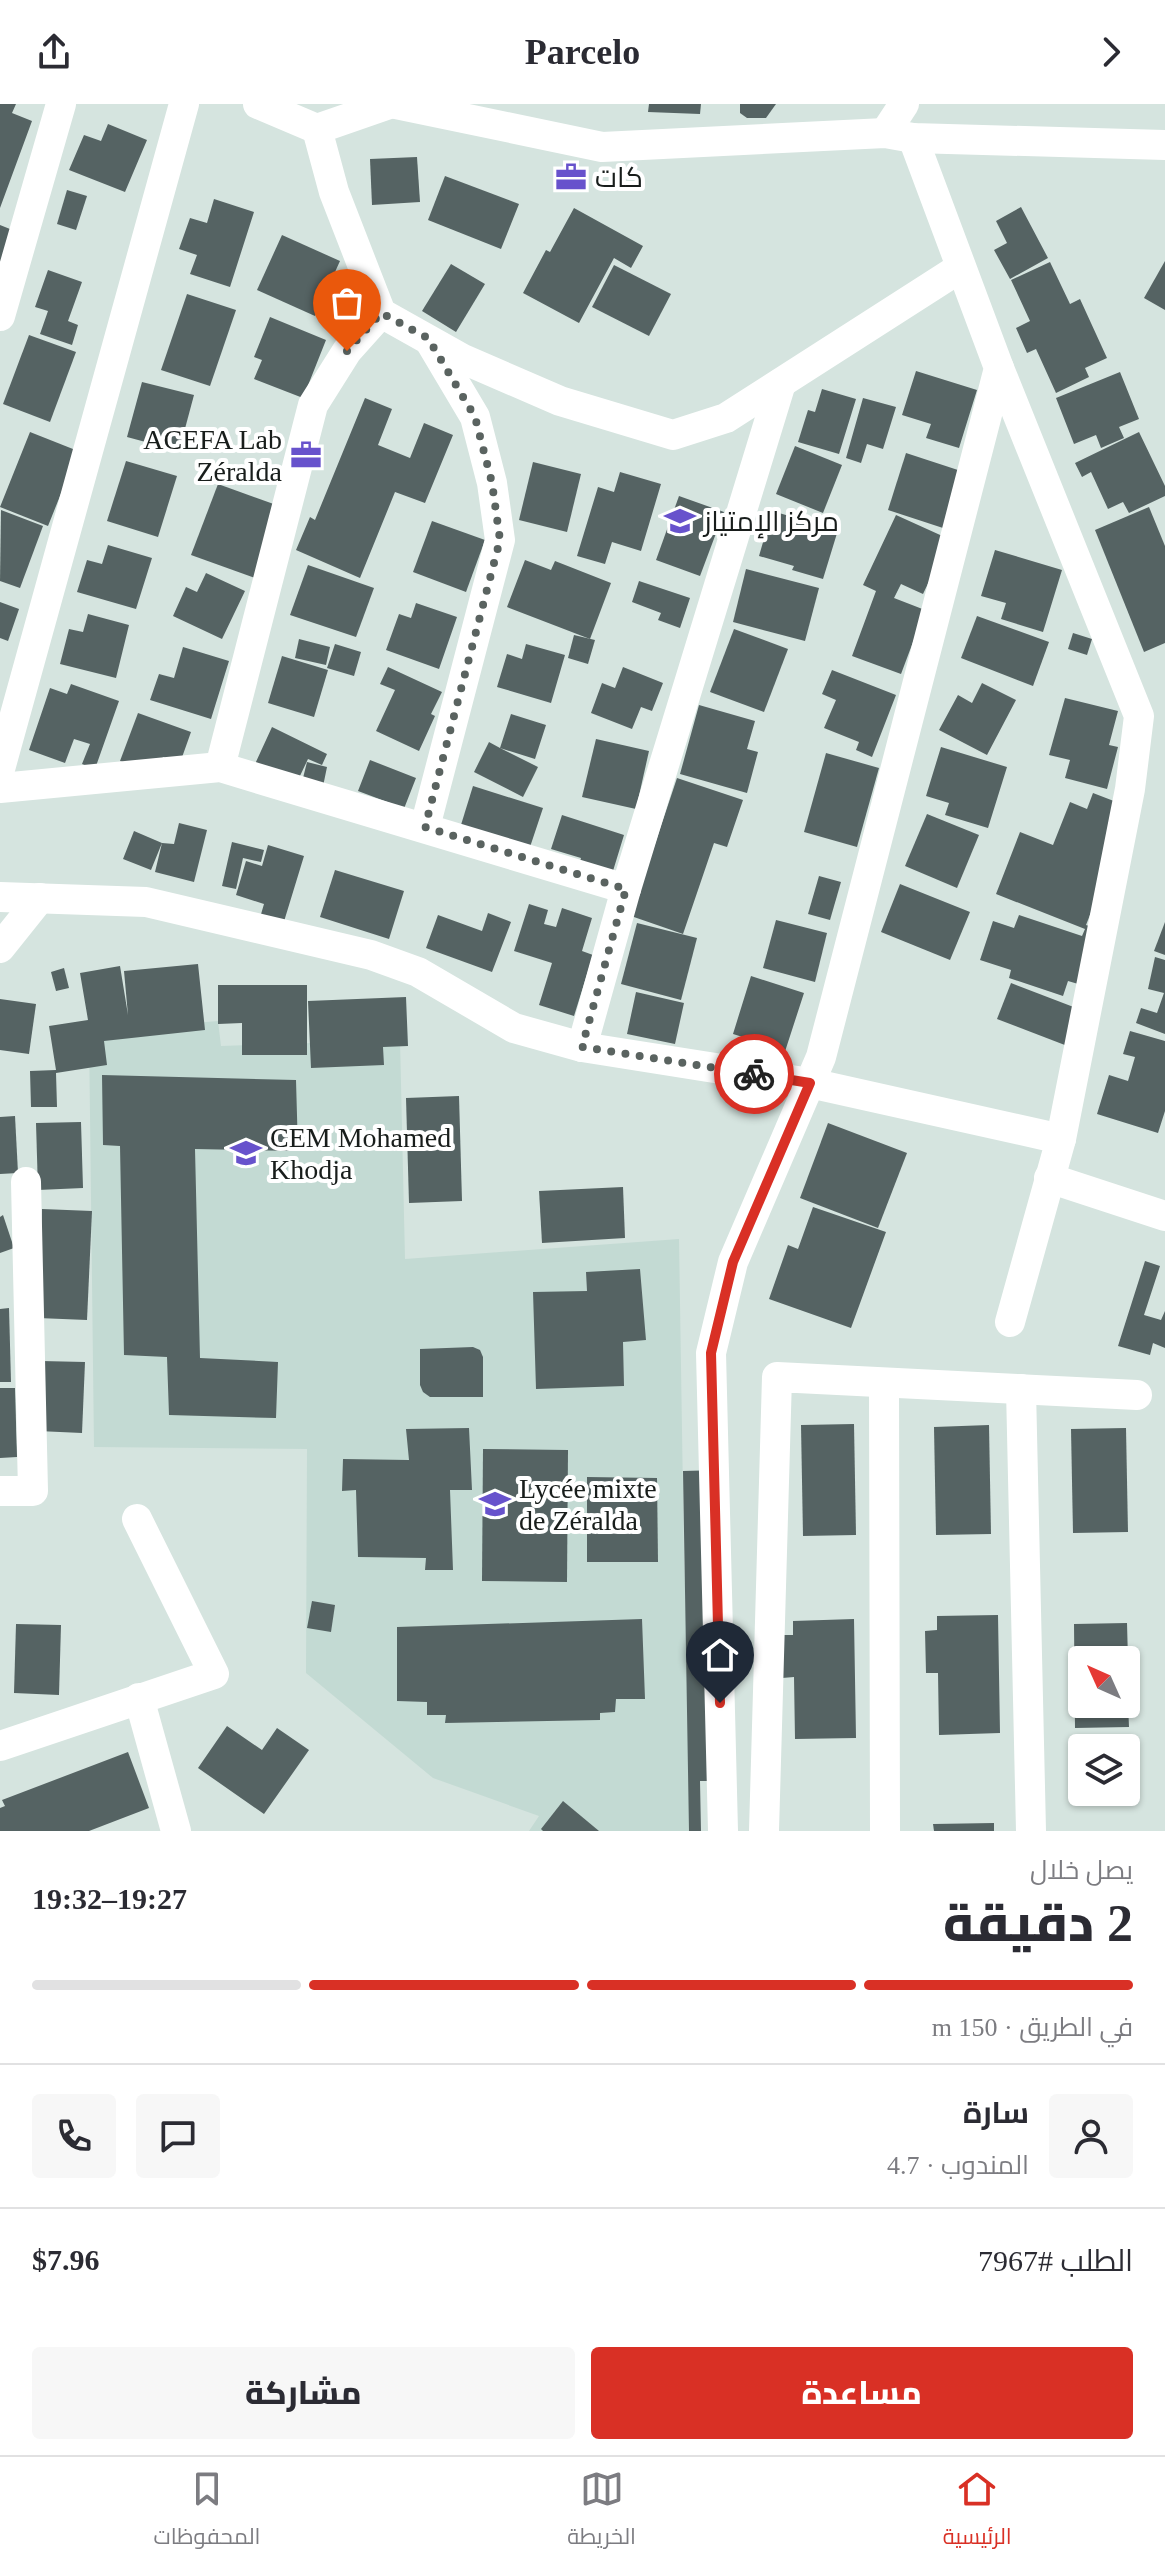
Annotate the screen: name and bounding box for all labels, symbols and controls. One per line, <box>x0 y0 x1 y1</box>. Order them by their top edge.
icon: share <box>32 30 76 74</box>
icon: forward <box>1089 30 1133 74</box>
text: Parcelo <box>525 32 640 72</box>
office icon: كات <box>554 160 588 194</box>
place label: كات <box>595 162 643 193</box>
pin <box>313 269 381 351</box>
icon: bag <box>325 281 369 325</box>
place label: ACEFA Lab Zéralda <box>143 424 283 487</box>
office icon: ACEFA Lab Zéralda <box>289 438 323 472</box>
school or university icon: مركز الإمتياز <box>663 504 697 538</box>
place label: مركز الإمتياز <box>702 506 839 539</box>
courier <box>714 1034 794 1114</box>
icon: bike <box>732 1052 776 1096</box>
place label: CEM Mohamed Khodja <box>270 1122 451 1185</box>
school or university icon: CEM Mohamed Khodja <box>229 1136 263 1170</box>
place label: Lycée mixte de Zéralda <box>519 1473 657 1536</box>
school or university icon: Lycée mixte de Zéralda <box>478 1487 512 1521</box>
pin <box>686 1621 754 1703</box>
icon: home <box>698 1633 742 1677</box>
north arrow <box>1068 1646 1140 1718</box>
map controls <box>1068 1646 1140 1806</box>
button: layers <box>1068 1734 1140 1806</box>
text: يصل خلال <box>1030 1856 1133 1885</box>
text: 19:27–19:32 <box>32 1882 187 1915</box>
text: 2 دقيقة <box>943 1895 1133 1952</box>
text: في الطريق · 150 m <box>932 2013 1133 2042</box>
button: phone <box>32 2094 116 2178</box>
button: chat <box>136 2094 220 2178</box>
button: person <box>1049 2094 1133 2178</box>
text: سارة <box>963 2096 1029 2129</box>
text: المندوب · 4.7 <box>887 2151 1029 2180</box>
text: $7.96 <box>32 2243 100 2276</box>
text: الطلب #7967 <box>978 2244 1133 2277</box>
button: مشاركة <box>32 2347 575 2439</box>
button: مساعدة <box>591 2347 1133 2439</box>
tab: المحفوظات <box>153 2467 260 2557</box>
tab: الخريطة <box>567 2467 636 2557</box>
tab: الرئيسية <box>943 2467 1012 2557</box>

